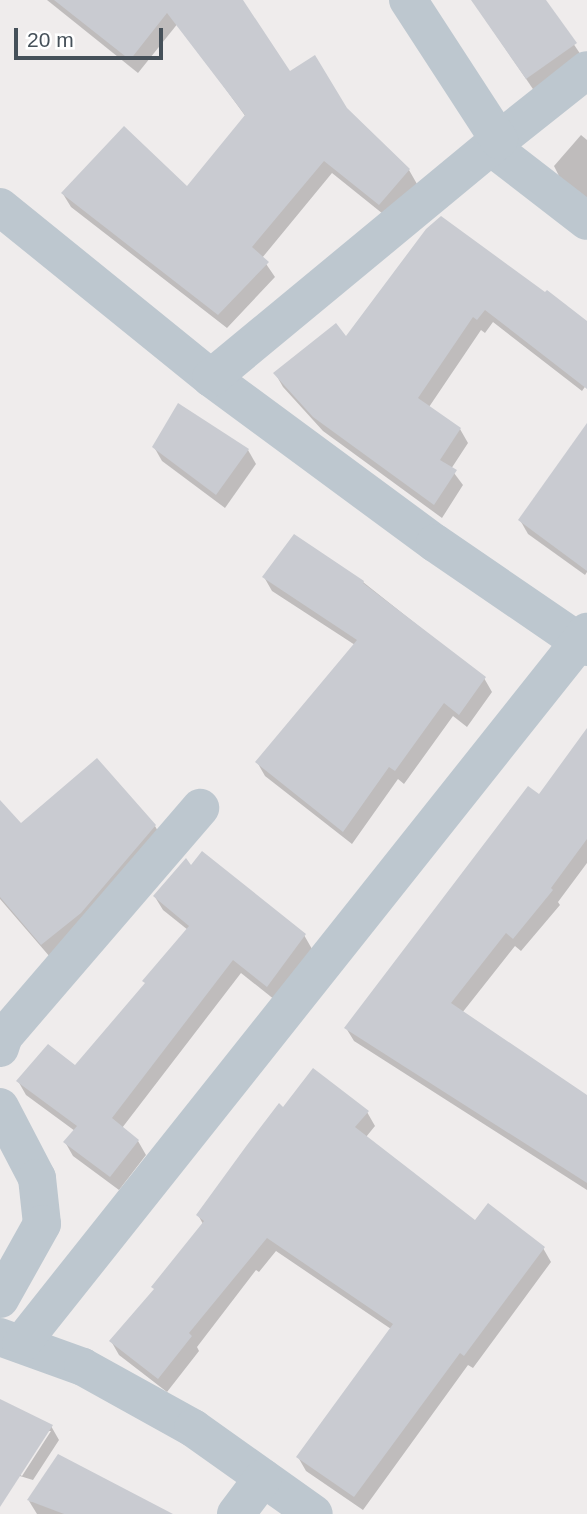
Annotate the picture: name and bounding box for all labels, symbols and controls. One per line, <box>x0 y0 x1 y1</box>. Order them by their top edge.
scale bar <box>18 14 166 58</box>
text: 20 m <box>27 28 74 51</box>

